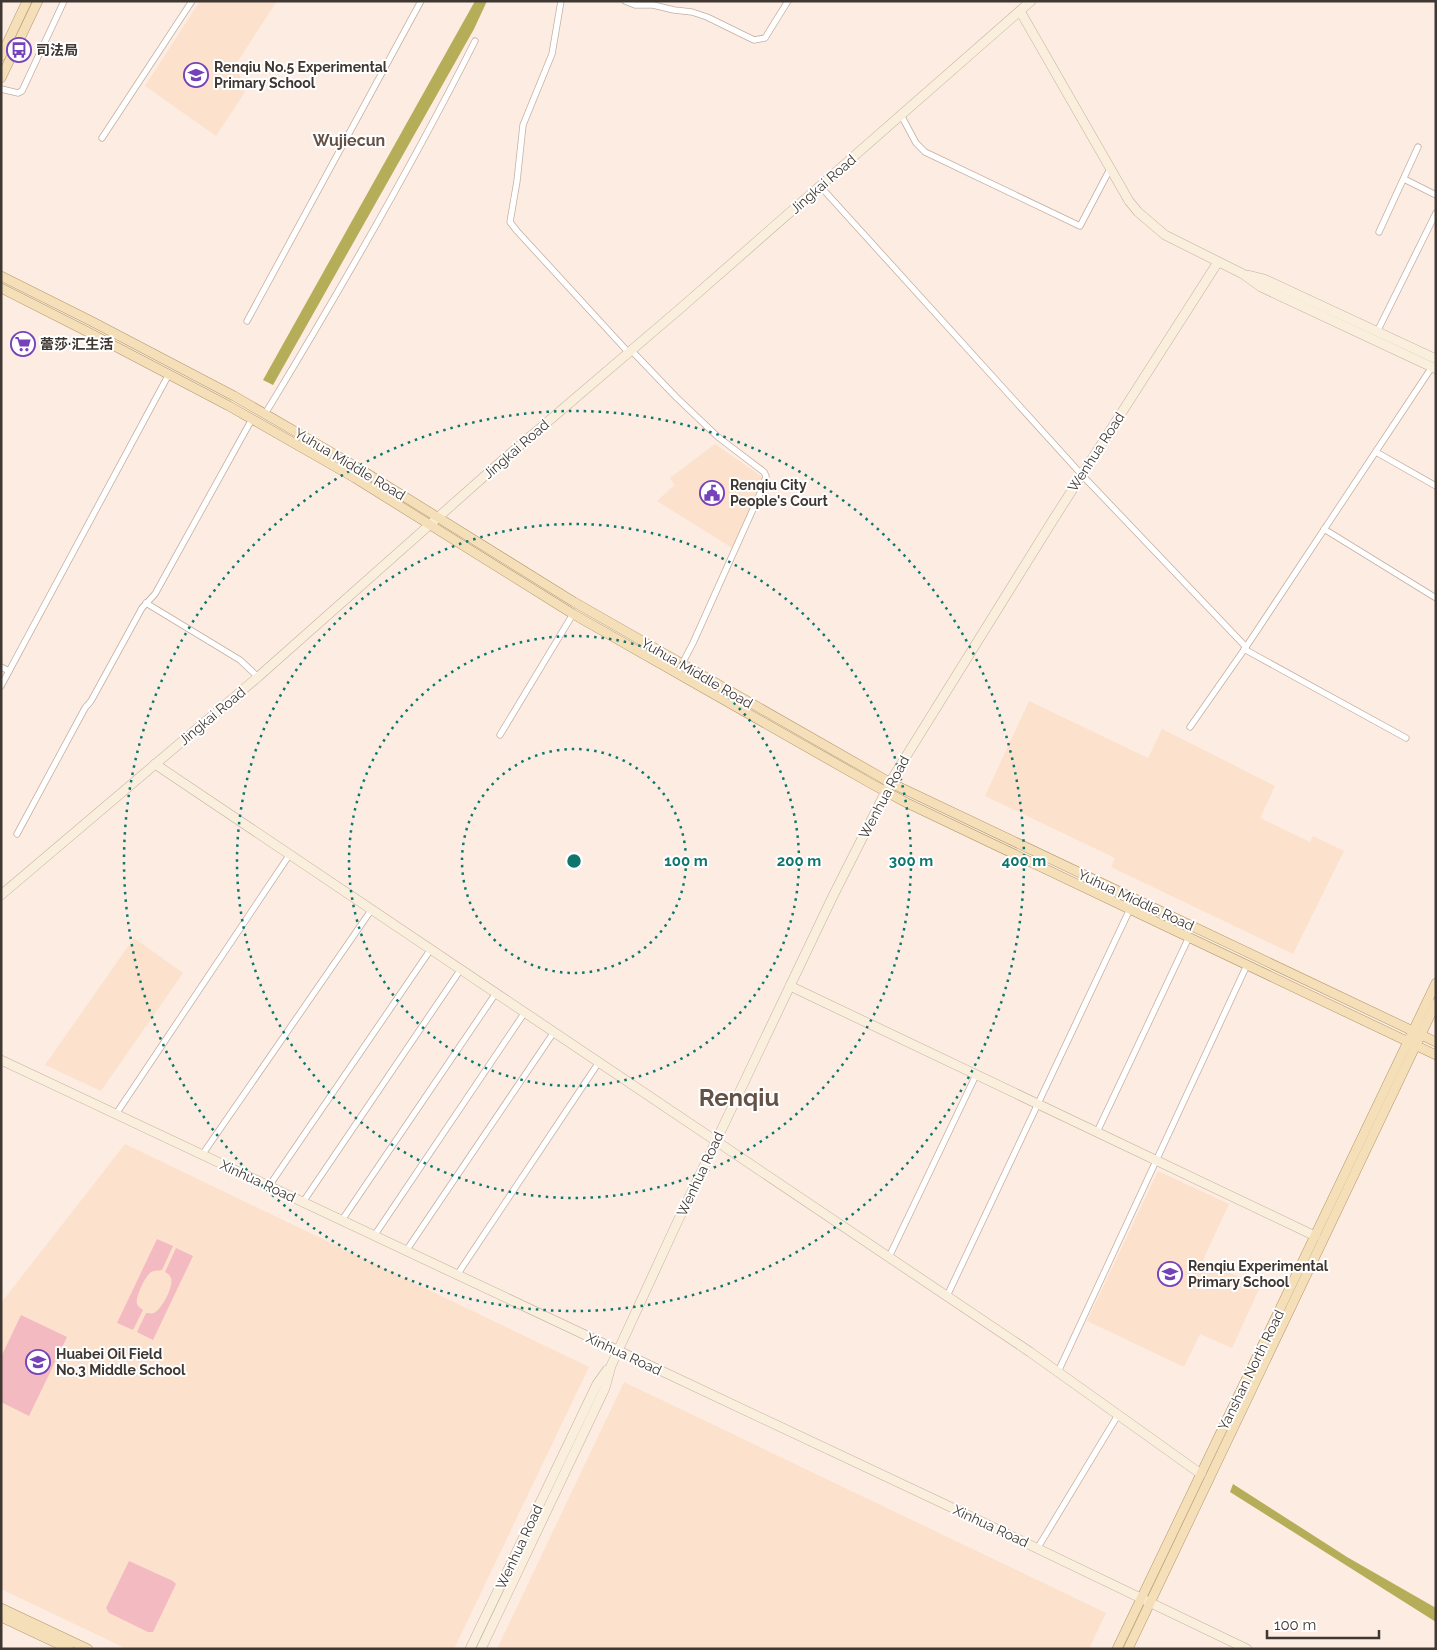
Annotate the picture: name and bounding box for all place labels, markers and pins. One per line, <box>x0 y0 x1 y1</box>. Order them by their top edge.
bus stop icon: 司法局 <box>6 37 32 63</box>
place label: 司法局 <box>36 42 78 58</box>
place label: Renqiu No.5 Experimental Primary School <box>214 59 388 91</box>
school or university icon: Renqiu No.5 Experimental Primary School <box>183 62 209 88</box>
supermarket icon: 蕾莎·汇生活 <box>10 331 36 357</box>
place label: 蕾莎·汇生活 <box>40 336 113 352</box>
place label: Renqiu City People's Court <box>730 477 828 509</box>
public building icon: Renqiu City People's Court <box>699 480 725 506</box>
centre of rings <box>565 852 583 870</box>
place label: Renqiu Experimental Primary School <box>1188 1258 1329 1290</box>
school or university icon: Renqiu Experimental Primary School <box>1157 1261 1183 1287</box>
place label: Huabei Oil Field No.3 Middle School <box>56 1346 186 1378</box>
school or university icon: Huabei Oil Field No.3 Middle School <box>25 1349 51 1375</box>

